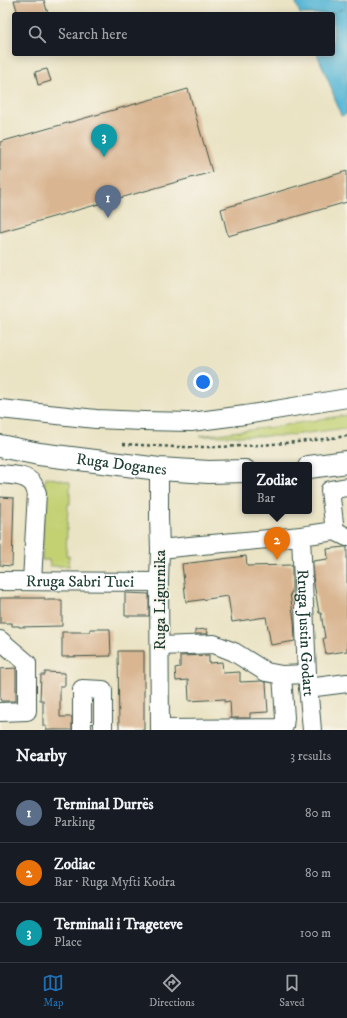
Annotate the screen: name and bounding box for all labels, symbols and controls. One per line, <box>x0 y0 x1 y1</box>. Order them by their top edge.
search box <box>12 12 335 56</box>
icon: search <box>26 23 48 45</box>
text: Search here <box>58 25 127 44</box>
pin: 3 <box>91 124 117 157</box>
pin: 1 <box>95 185 121 218</box>
your location <box>193 372 213 392</box>
street label: Ruga Doganes <box>75 449 167 479</box>
popup <box>242 462 312 514</box>
text: Zodiac <box>256 471 298 490</box>
text: Bar <box>256 490 275 506</box>
pin: 2 <box>264 527 290 560</box>
street label: Ruga Ligurnika <box>150 549 170 650</box>
street label: Rruga Justin Godart <box>292 569 319 697</box>
street label: Rruga Sabri Tuci <box>26 571 134 592</box>
text: Nearby <box>16 745 66 767</box>
text: 3 results <box>290 748 331 764</box>
text: Terminal Durrës <box>54 795 154 814</box>
text: 1 <box>27 805 31 821</box>
text: 80 m <box>305 805 331 821</box>
text: Parking <box>54 814 95 830</box>
text: Zodiac <box>54 855 95 874</box>
text: 2 <box>26 865 32 881</box>
text: 80 m <box>305 865 331 881</box>
text: Bar · Ruga Myfti Kodra <box>54 874 175 890</box>
text: Terminali i Trageteve <box>54 915 183 934</box>
text: 3 <box>27 925 31 941</box>
text: 100 m <box>300 925 331 941</box>
text: Place <box>54 934 82 950</box>
tab: Map <box>42 972 64 1010</box>
tab: Directions <box>149 972 195 1010</box>
tab: Saved <box>279 972 305 1010</box>

